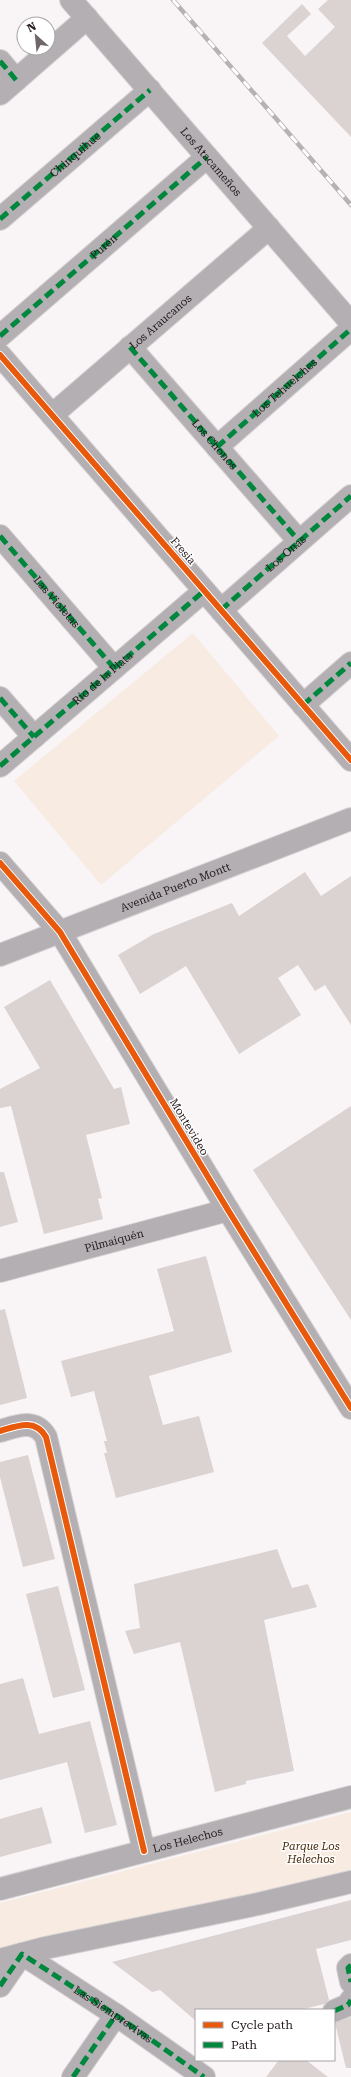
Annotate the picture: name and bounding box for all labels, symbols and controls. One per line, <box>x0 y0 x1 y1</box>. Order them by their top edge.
north arrow <box>16 16 56 56</box>
text: N <box>25 20 39 35</box>
street label: Los Atacameños <box>178 125 244 199</box>
street label: Chinquihue <box>47 129 103 180</box>
street label: Purén <box>87 231 120 262</box>
street label: Los Araucanos <box>127 291 194 352</box>
street label: Los Tehuelches <box>249 356 320 420</box>
street label: Los Chonos <box>189 416 240 472</box>
street label: Los Onas <box>263 532 308 574</box>
street label: Fresia <box>168 535 198 567</box>
street label: Las Violetas <box>31 574 83 630</box>
street label: Río de la Plata <box>70 649 135 707</box>
street label: Avenida Puerto Montt <box>118 860 232 914</box>
street label: Montevideo <box>167 1096 211 1158</box>
street label: Pilmaiquén <box>83 1226 145 1255</box>
street label: Los Helechos <box>151 1824 224 1855</box>
park label: Parque Los Helechos <box>281 1840 340 1866</box>
street label: Las Siemprevivas <box>71 1983 155 2045</box>
legend <box>195 2009 335 2061</box>
text: Cycle path <box>231 2018 293 2032</box>
text: Path <box>231 2038 257 2052</box>

